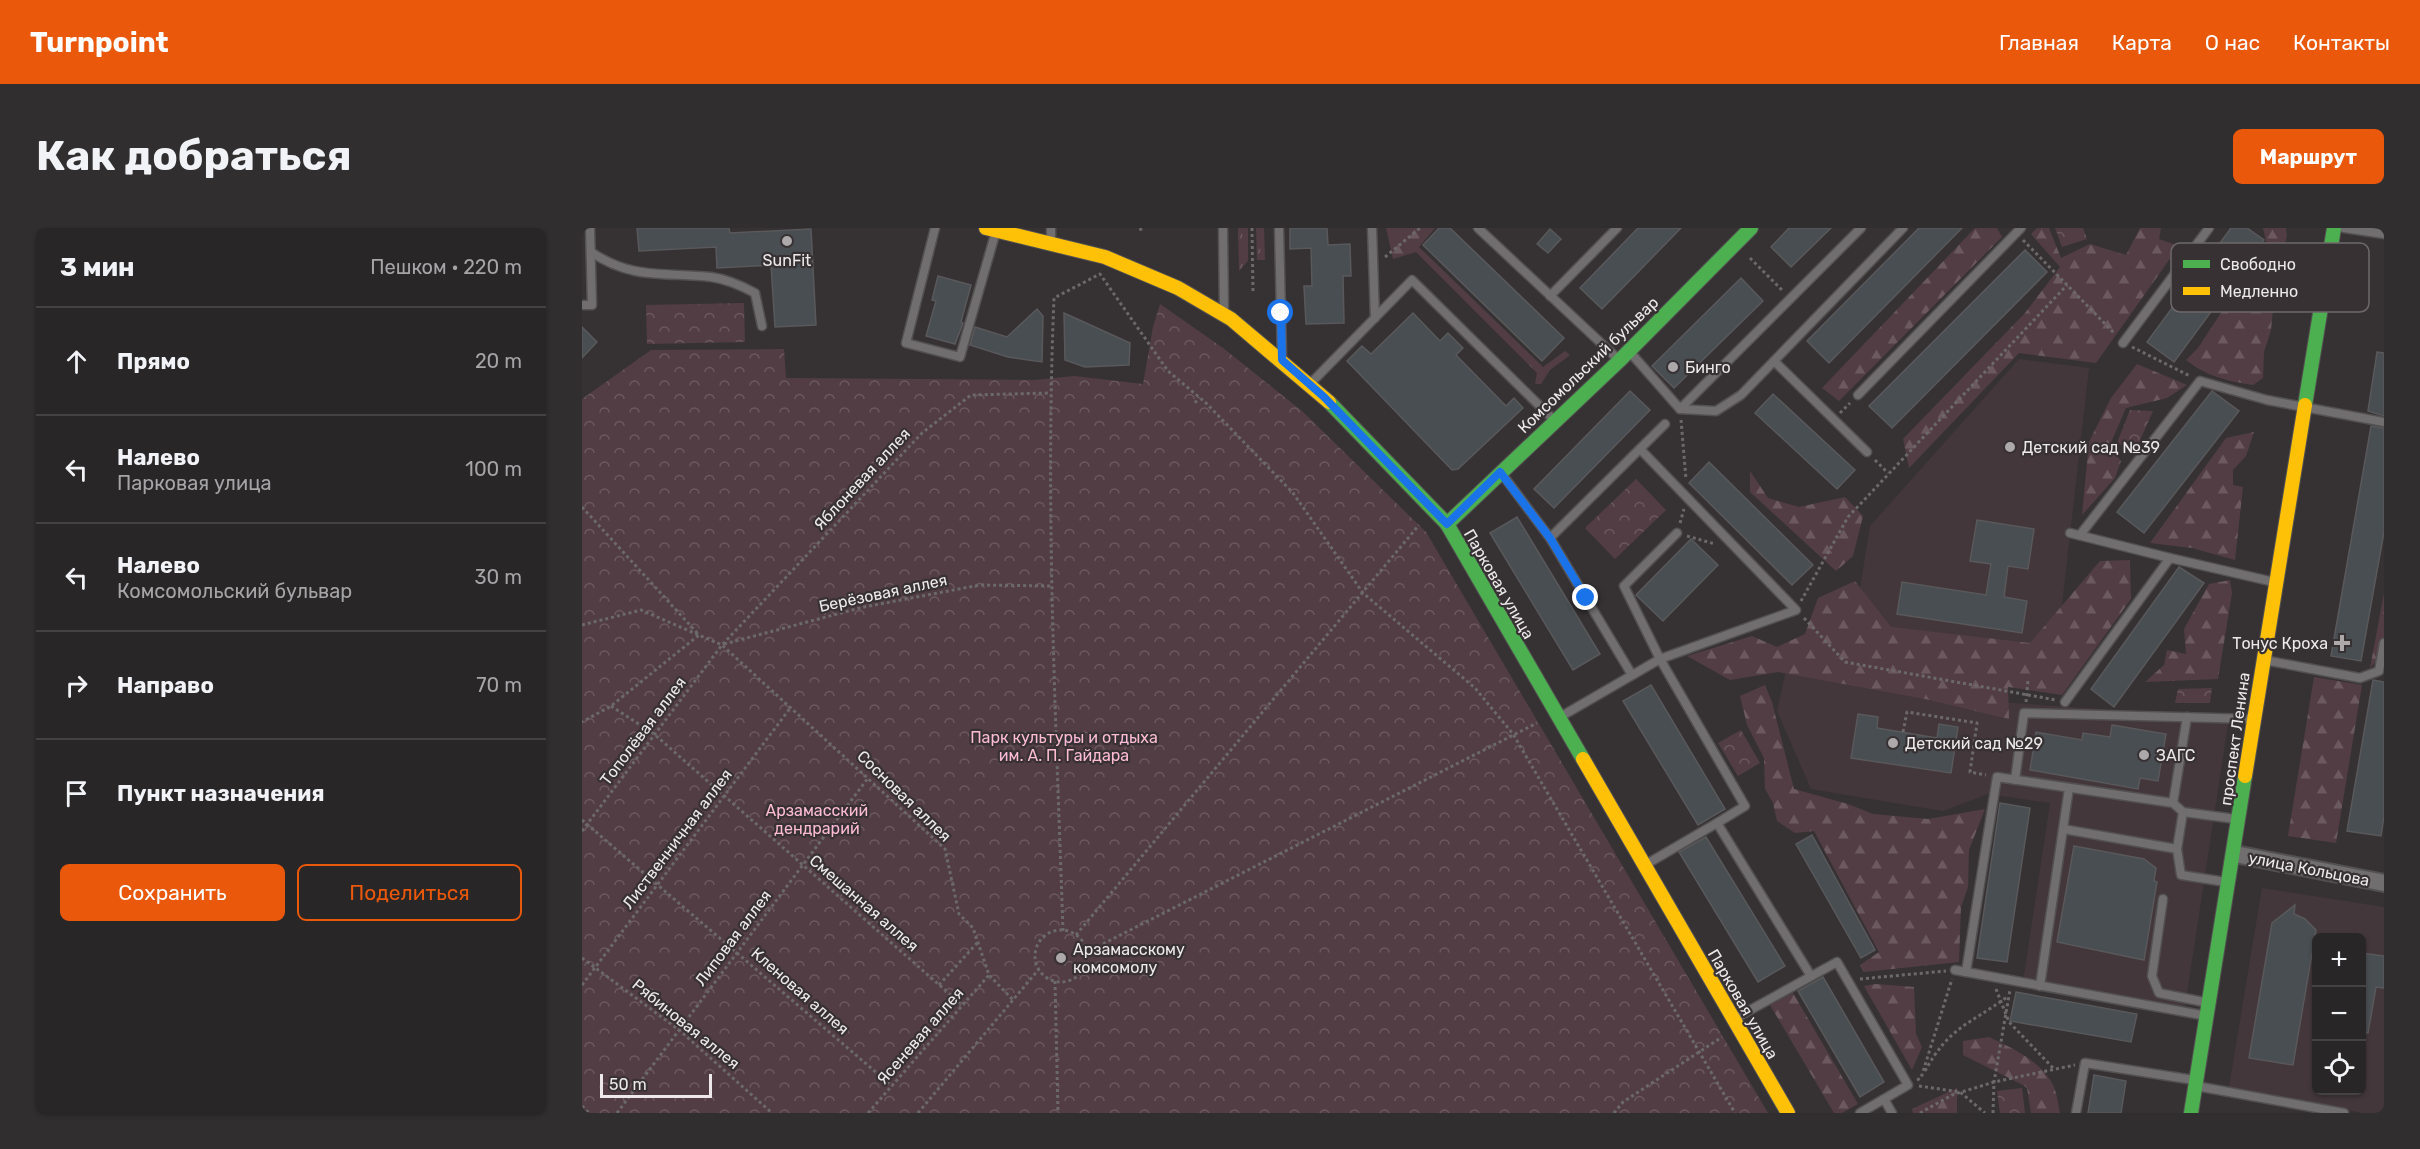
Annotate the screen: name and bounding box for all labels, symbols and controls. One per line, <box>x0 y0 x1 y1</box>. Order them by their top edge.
text: Turnpoint <box>30 26 169 59</box>
text: Главная <box>1999 30 2079 55</box>
text: Карта <box>2112 30 2172 55</box>
text: О нас <box>2205 30 2260 55</box>
text: Контакты <box>2293 30 2390 55</box>
button: Маршрут <box>2233 129 2384 184</box>
text: Как добраться <box>36 131 352 181</box>
marker: SunFit <box>780 234 794 248</box>
legend <box>2171 243 2369 312</box>
place label: SunFit <box>763 251 811 270</box>
text: 3 мин <box>60 252 135 283</box>
text: Пешком · 220 m <box>370 255 522 279</box>
text: Свободно <box>2220 255 2296 274</box>
text: Медленно <box>2220 282 2298 301</box>
street label: Комсомольский бульвар <box>1514 293 1662 437</box>
route start <box>1267 299 1293 325</box>
icon: ahead <box>60 345 93 378</box>
text: Прямо <box>117 348 190 375</box>
text: 20 m <box>475 349 522 373</box>
place label: Бинго <box>1685 358 1731 377</box>
marker: Бинго <box>1666 360 1680 374</box>
street label: Яблоневая аллея <box>810 424 914 534</box>
place label: Детский сад №39 <box>2022 438 2160 457</box>
marker: Детский сад №39 <box>2003 440 2017 454</box>
text: Налево <box>117 444 200 471</box>
icon: left <box>60 453 93 486</box>
text: 100 m <box>465 457 522 481</box>
text: Парковая улица <box>117 471 272 495</box>
street label: Парковая улица <box>1460 526 1538 642</box>
text: Налево <box>117 552 200 579</box>
icon: left <box>60 561 93 594</box>
text: 30 m <box>475 565 522 589</box>
street label: Берёзовая аллея <box>817 570 949 616</box>
text: Комсомольский бульвар <box>117 579 352 603</box>
route end <box>1572 584 1598 610</box>
place label: Тонус Кроха <box>2232 634 2328 653</box>
marker: Тонус Кроха <box>2333 634 2351 652</box>
icon: right <box>60 669 93 702</box>
street label: проспект Ленина <box>2216 671 2254 807</box>
text: Направо <box>117 672 214 699</box>
text: 70 m <box>476 673 522 697</box>
street label: Тополёвая аллея <box>596 673 690 789</box>
park label: Парк культуры и отдыха им. А. П. Гайдара <box>970 728 1158 765</box>
place label: Детский сад №29 <box>1905 734 2043 753</box>
marker: Детский сад №29 <box>1886 736 1900 750</box>
street label: Сосновая аллея <box>853 746 955 846</box>
place label: ЗАГС <box>2156 746 2195 765</box>
marker: ЗАГС <box>2137 748 2151 762</box>
street label: Лиственничная аллея <box>618 765 736 913</box>
icon: arrive <box>60 777 93 810</box>
text: Пункт назначения <box>117 780 325 807</box>
park label: Арзамасский дендрарий <box>766 801 868 838</box>
street label: улица Кольцова <box>2247 848 2371 890</box>
street label: Смешанная аллея <box>806 851 922 955</box>
button: Сохранить <box>60 864 285 921</box>
button: Поделиться <box>297 864 522 921</box>
street label: Липовая аллея <box>691 886 775 990</box>
map controls <box>2312 933 2366 1095</box>
button: + <box>2312 933 2366 987</box>
place label: Арзамасскому комсомолу <box>1073 940 1185 977</box>
street label: Кленовая аллея <box>747 944 853 1038</box>
street label: Парковая улица <box>1704 946 1782 1062</box>
marker: Арзамасскому комсомолу <box>1054 951 1068 965</box>
street label: Рябиновая аллея <box>629 975 743 1073</box>
street label: Ясеневая аллея <box>873 984 967 1088</box>
button: − <box>2312 987 2366 1041</box>
button: locate <box>2312 1041 2366 1095</box>
scale bar <box>600 1071 712 1098</box>
text: 50 m <box>609 1075 647 1094</box>

